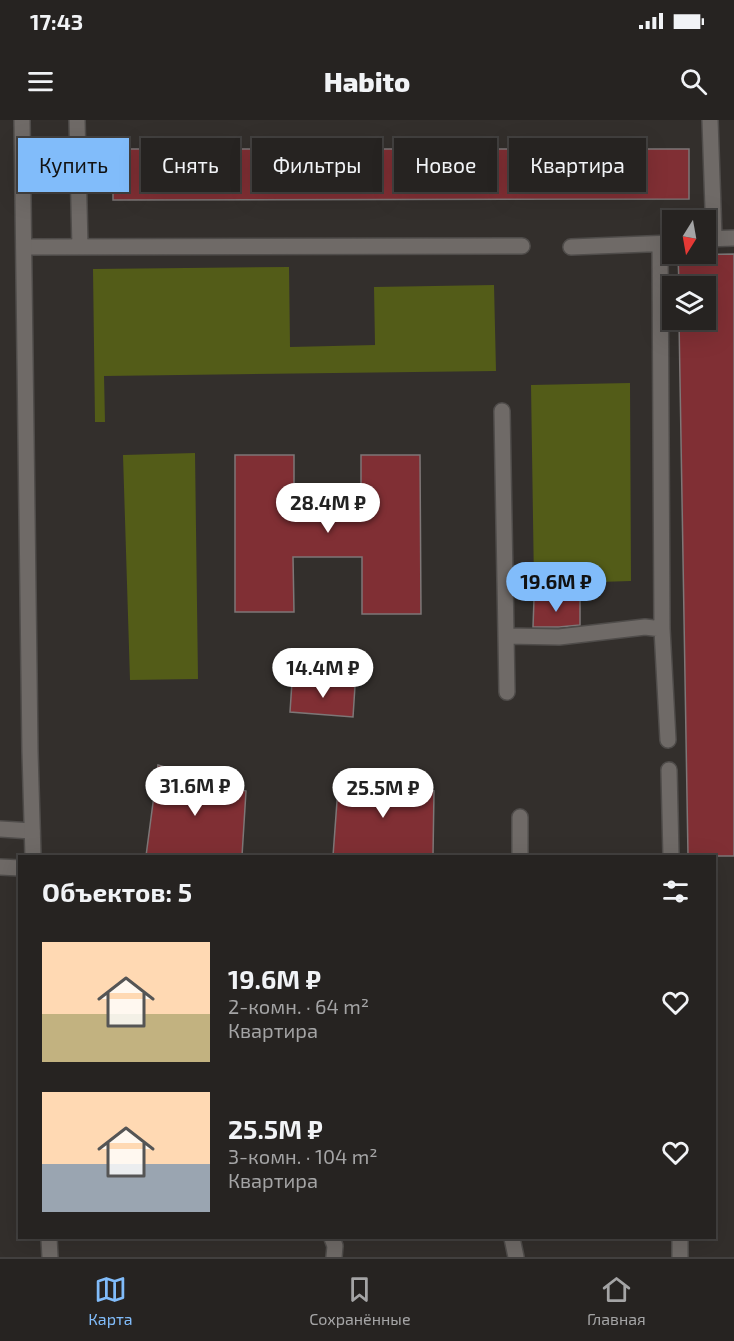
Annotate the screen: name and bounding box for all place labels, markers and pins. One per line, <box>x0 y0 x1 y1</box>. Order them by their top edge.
pin: 28.4M ₽ <box>273 483 383 534</box>
pin: 19.6M ₽ <box>501 562 611 613</box>
pin: 14.4M ₽ <box>268 648 378 699</box>
pin: 31.6M ₽ <box>140 766 250 817</box>
pin: 25.5M ₽ <box>328 768 438 819</box>

